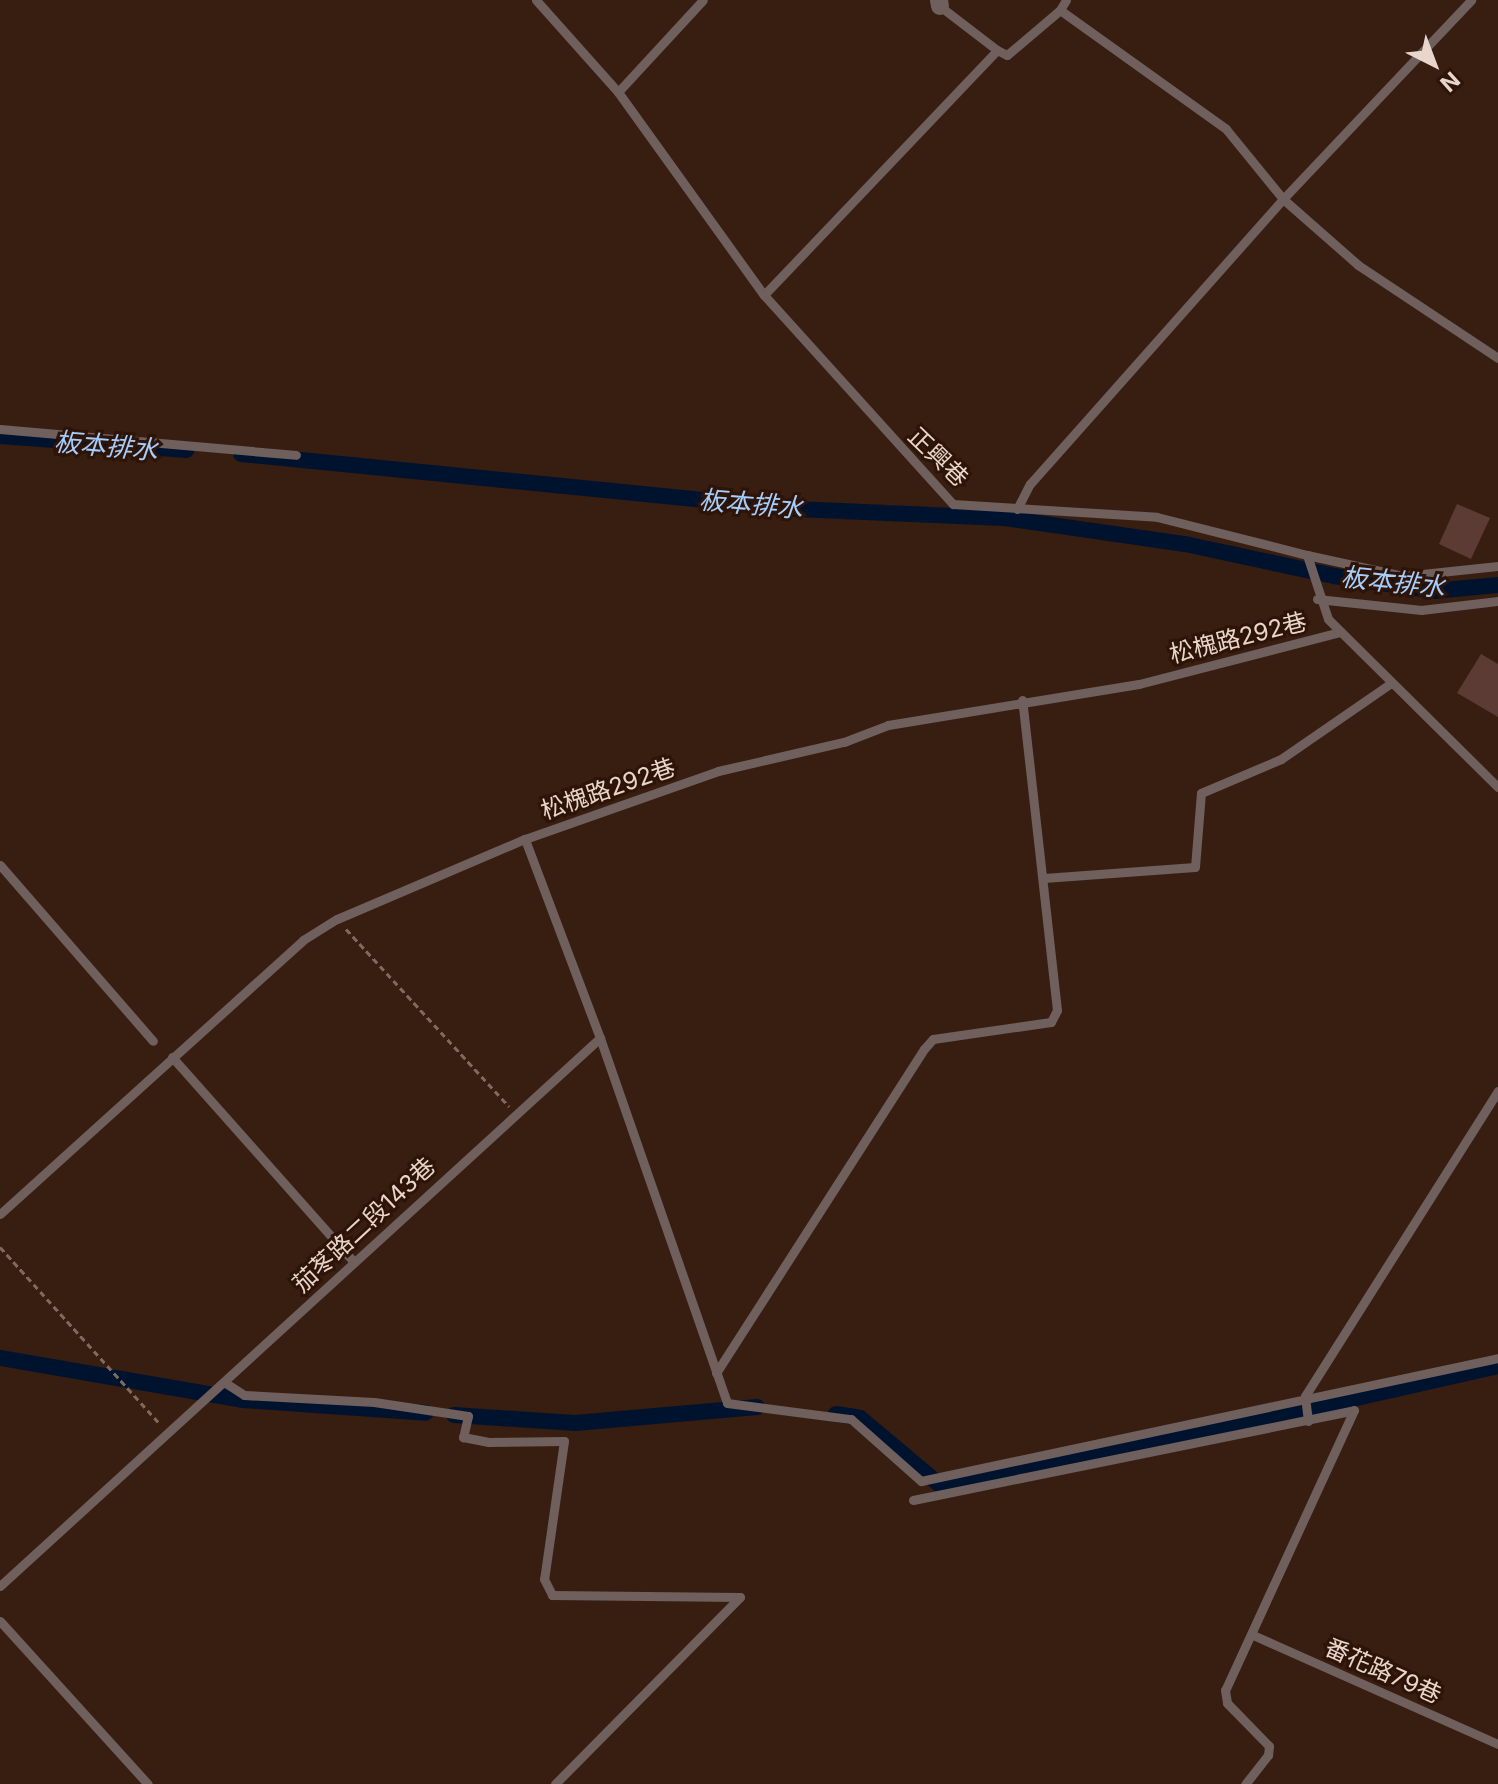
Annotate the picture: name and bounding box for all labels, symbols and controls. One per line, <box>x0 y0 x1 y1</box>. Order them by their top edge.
north arrow <box>1394 24 1474 104</box>
text: N <box>1435 67 1465 97</box>
street label: 正興巷 <box>902 422 974 492</box>
water label: 板本排水 <box>53 426 159 466</box>
water label: 板本排水 <box>698 484 804 524</box>
water label: 板本排水 <box>1340 561 1446 603</box>
street label: 松槐路292巷 <box>1167 607 1309 669</box>
street label: 松槐路292巷 <box>537 753 679 825</box>
street label: 茄苳路二段143巷 <box>287 1152 441 1298</box>
street label: 番花路79巷 <box>1320 1633 1446 1709</box>

